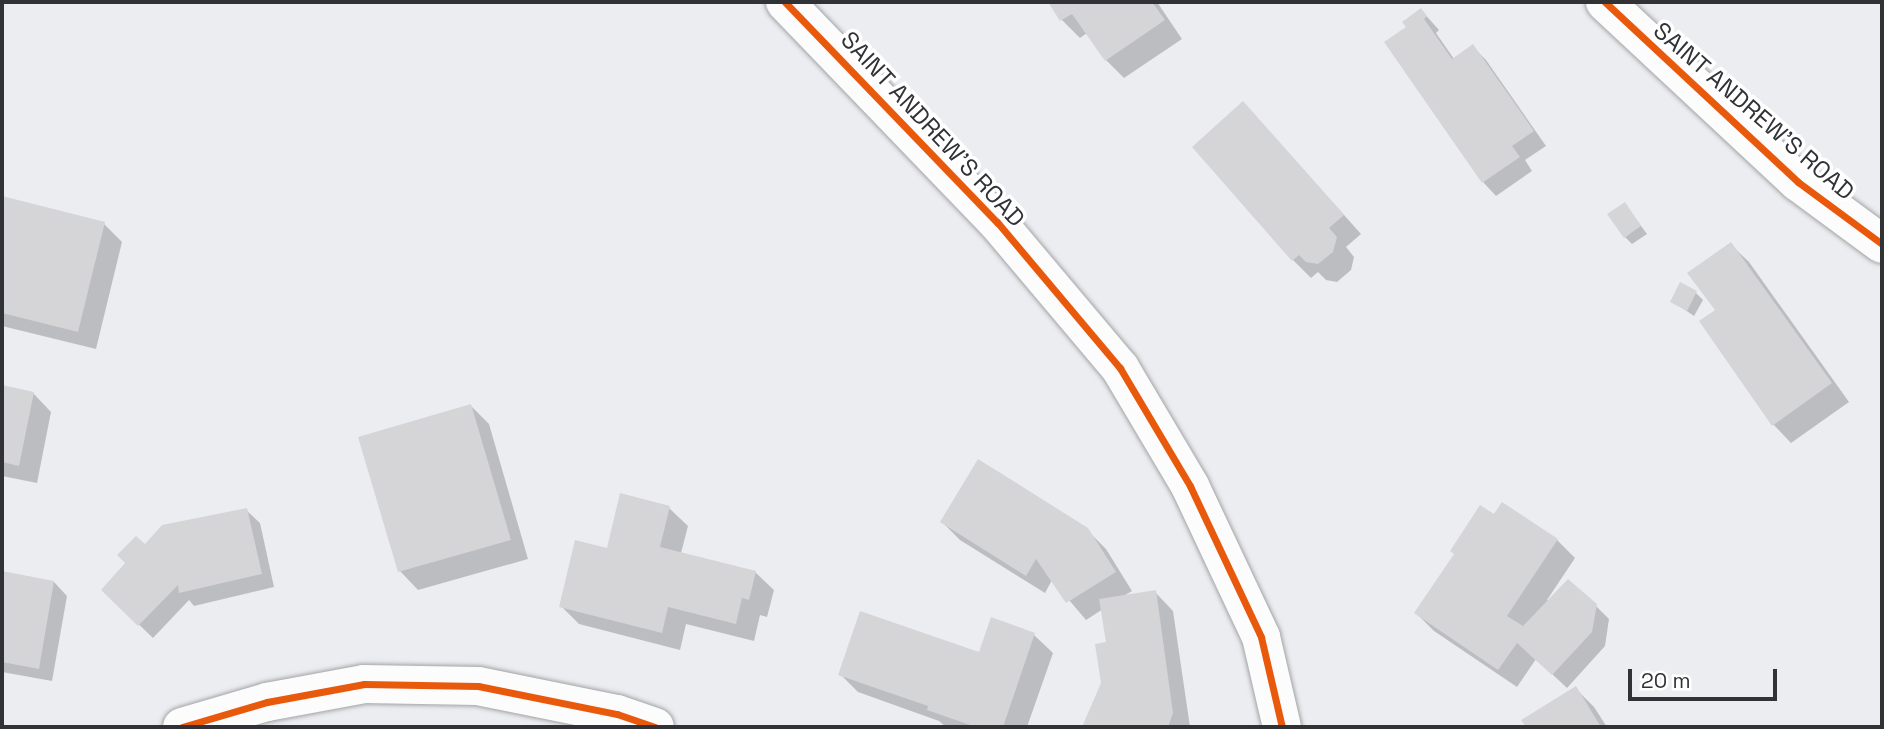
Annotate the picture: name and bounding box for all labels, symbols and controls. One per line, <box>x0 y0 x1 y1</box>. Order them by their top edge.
street label: SAINT ANDREW'S ROAD <box>1647 16 1861 206</box>
street label: SAINT ANDREW'S ROAD <box>835 25 1031 233</box>
scale bar <box>1632 656 1781 700</box>
text: 20 m <box>1641 667 1691 694</box>

